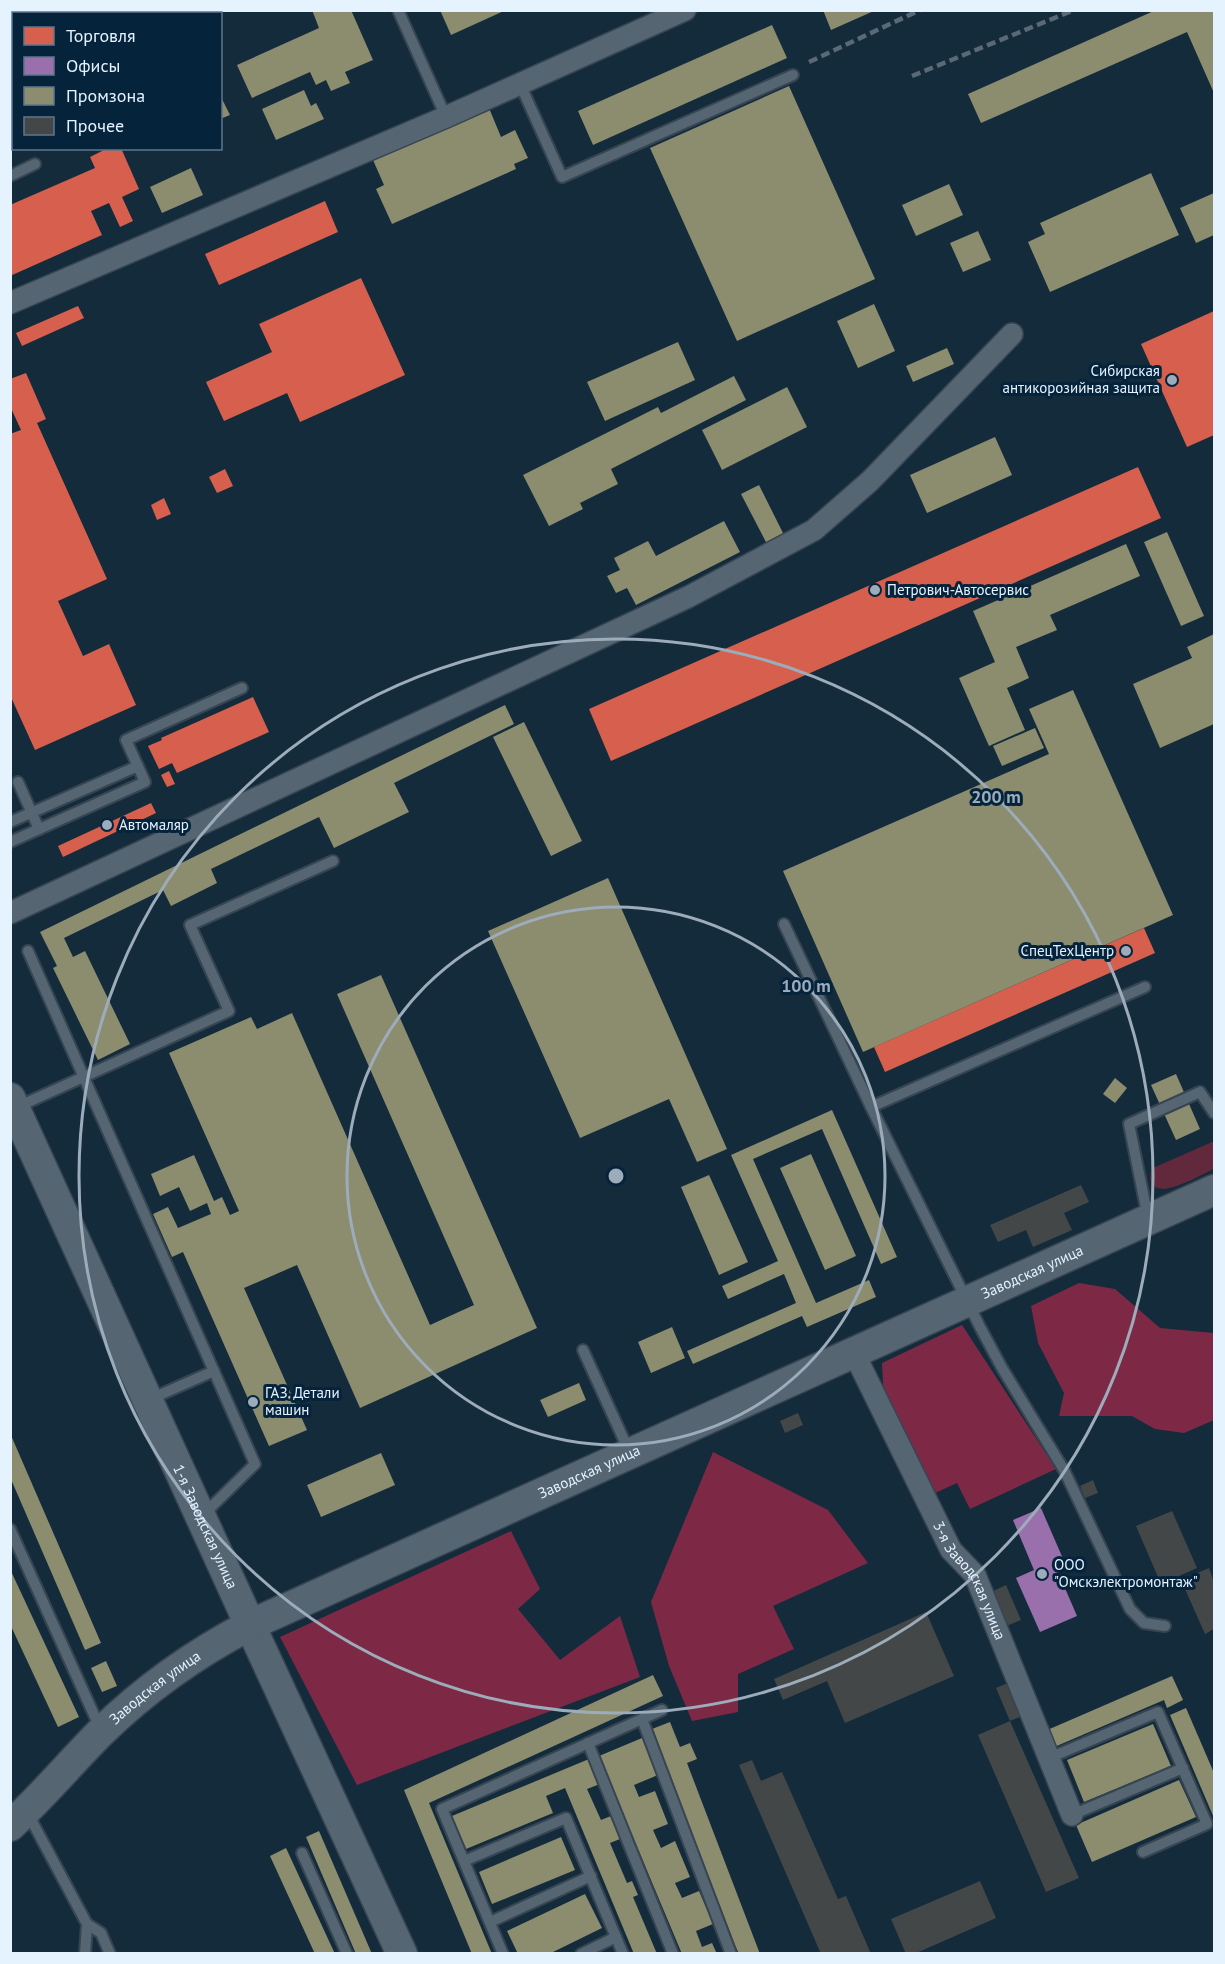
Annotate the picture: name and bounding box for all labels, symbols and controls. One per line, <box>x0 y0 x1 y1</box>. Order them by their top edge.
legend <box>12 12 222 150</box>
text: Торговля <box>66 24 136 47</box>
text: Офисы <box>66 54 120 77</box>
text: Промзона <box>66 84 145 107</box>
text: Прочее <box>66 114 124 137</box>
place label: Сибирская антикорозийная защита <box>1002 361 1160 397</box>
marker: Сибирская антикорозийная защита <box>1165 373 1179 387</box>
place label: Петрович-Автосервис <box>887 580 1029 599</box>
marker: Петрович-Автосервис <box>868 583 882 597</box>
text: 200 m <box>971 785 1021 808</box>
place label: Автомаляр <box>119 815 189 834</box>
marker: Автомаляр <box>100 818 114 832</box>
place label: СпецТехЦентр <box>1020 941 1114 960</box>
marker: СпецТехЦентр <box>1119 944 1133 958</box>
text: 100 m <box>781 974 831 997</box>
centre of rings <box>606 1166 626 1186</box>
street label: Заводская улица <box>978 1240 1086 1303</box>
place label: ГАЗ. Детали машин <box>265 1383 340 1419</box>
marker: ГАЗ. Детали машин <box>246 1395 260 1409</box>
street label: Заводская улица <box>535 1440 643 1503</box>
street label: 1-я Заводская улица <box>169 1461 242 1592</box>
street label: 3-я Заводская улица <box>929 1518 1010 1642</box>
place label: ООО "Омскэлектромонтаж" <box>1054 1555 1198 1591</box>
marker: ООО "Омскэлектромонтаж" <box>1035 1567 1049 1581</box>
street label: Заводская улица <box>105 1646 204 1728</box>

